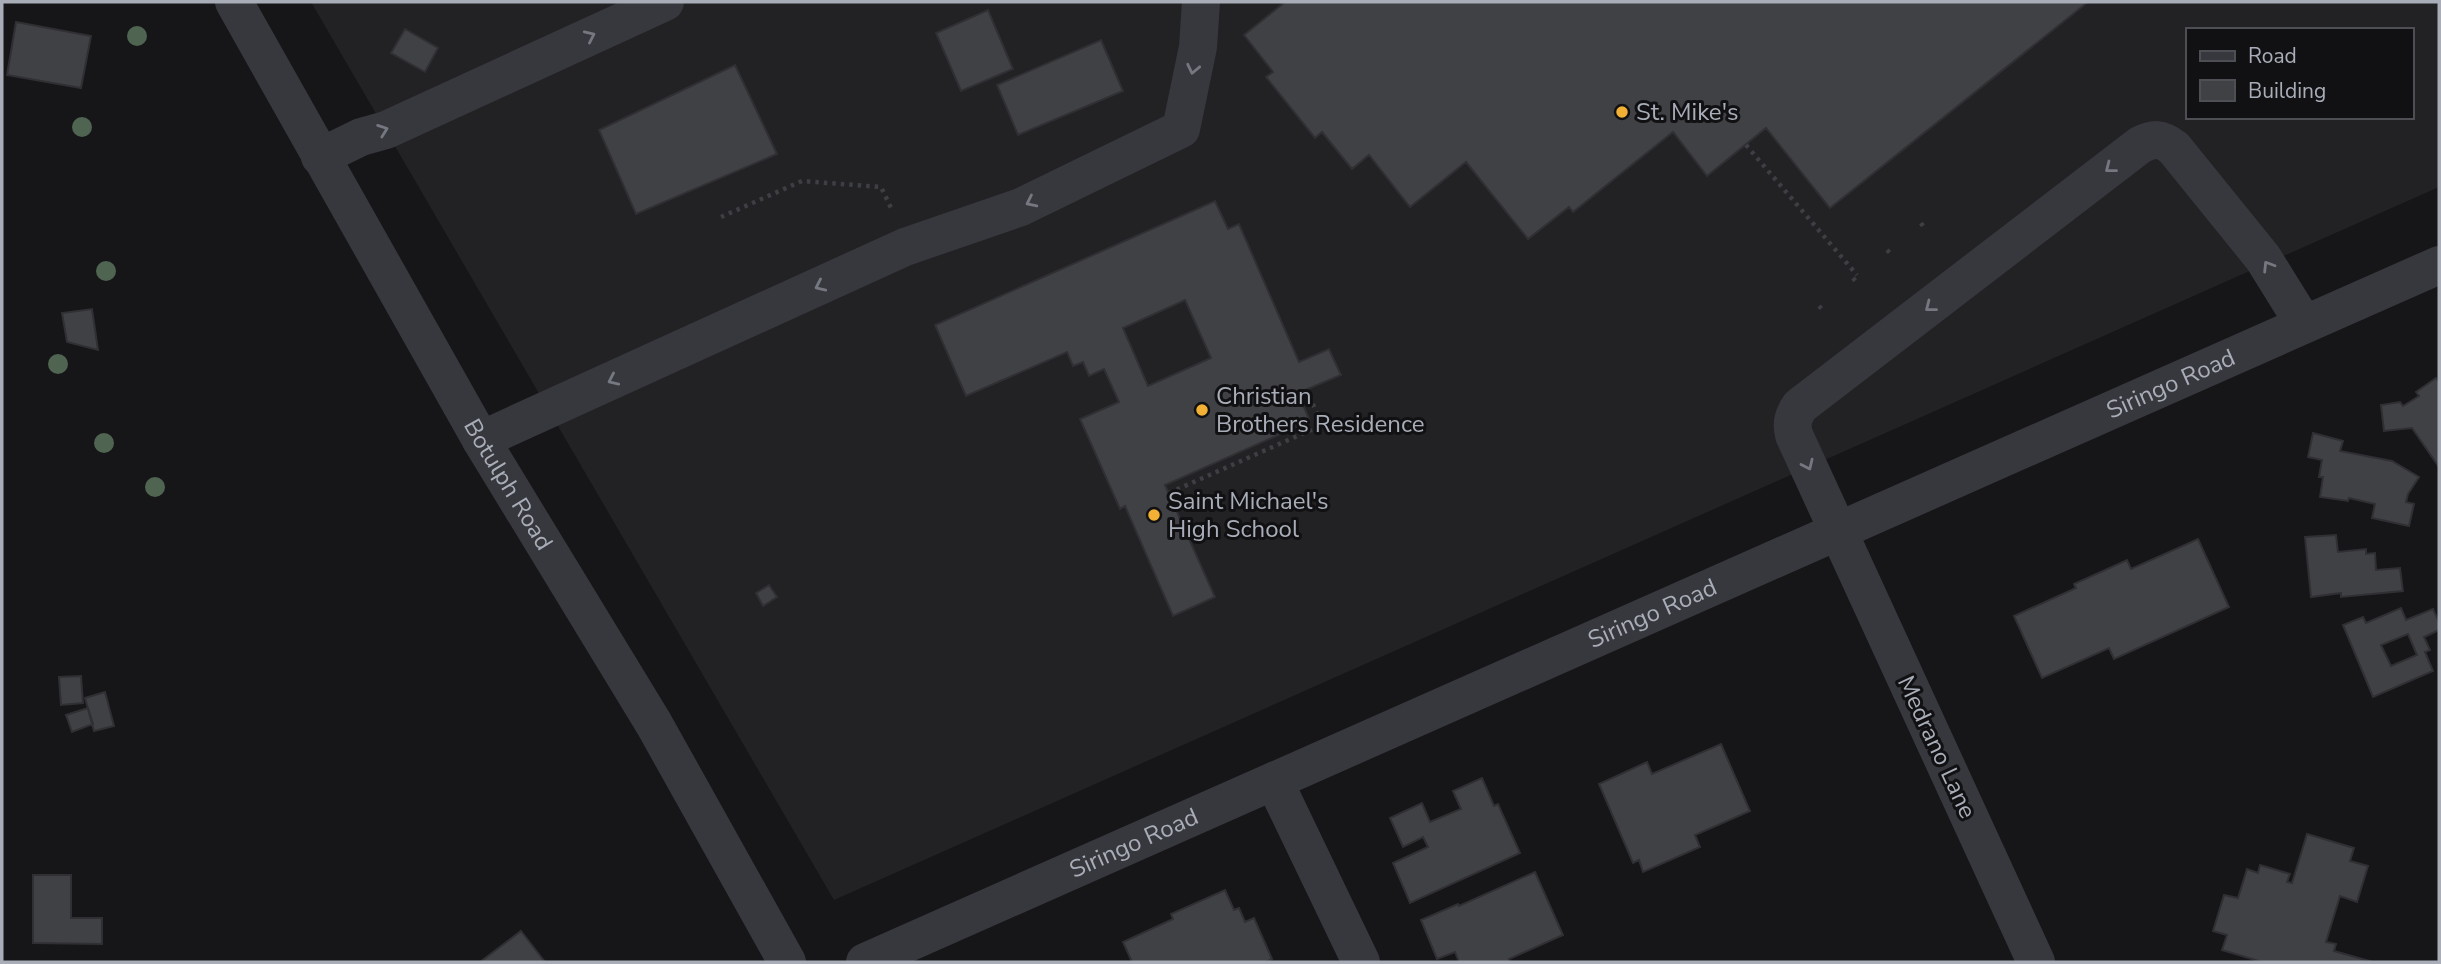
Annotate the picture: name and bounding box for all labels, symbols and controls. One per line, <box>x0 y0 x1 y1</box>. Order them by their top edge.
legend <box>2186 28 2413 119</box>
one-way arrow <box>583 30 595 44</box>
text: Road <box>2248 42 2297 70</box>
one-way arrow <box>1187 63 1202 75</box>
text: Building <box>2248 77 2326 105</box>
place label: St. Mike's <box>1636 96 1739 128</box>
marker: St. Mike's <box>1614 104 1630 120</box>
one-way arrow <box>376 124 388 138</box>
one-way arrow <box>2105 160 2117 173</box>
one-way arrow <box>1026 194 1038 208</box>
one-way arrow <box>2264 260 2277 273</box>
one-way arrow <box>814 278 827 292</box>
one-way arrow <box>1925 299 1937 312</box>
street label: Siringo Road <box>2101 341 2240 426</box>
one-way arrow <box>607 372 620 386</box>
place label: Christian Brothers Residence <box>1216 380 1425 440</box>
marker: Christian Brothers Residence <box>1194 402 1210 418</box>
street label: Botulph Road <box>456 413 560 556</box>
one-way arrow <box>1799 458 1813 470</box>
place label: Saint Michael's High School <box>1168 485 1329 545</box>
marker: Saint Michael's High School <box>1146 507 1162 523</box>
street label: Siringo Road <box>1583 571 1722 656</box>
street label: Medrano Lane <box>1890 671 1984 823</box>
street label: Siringo Road <box>1064 800 1203 885</box>

